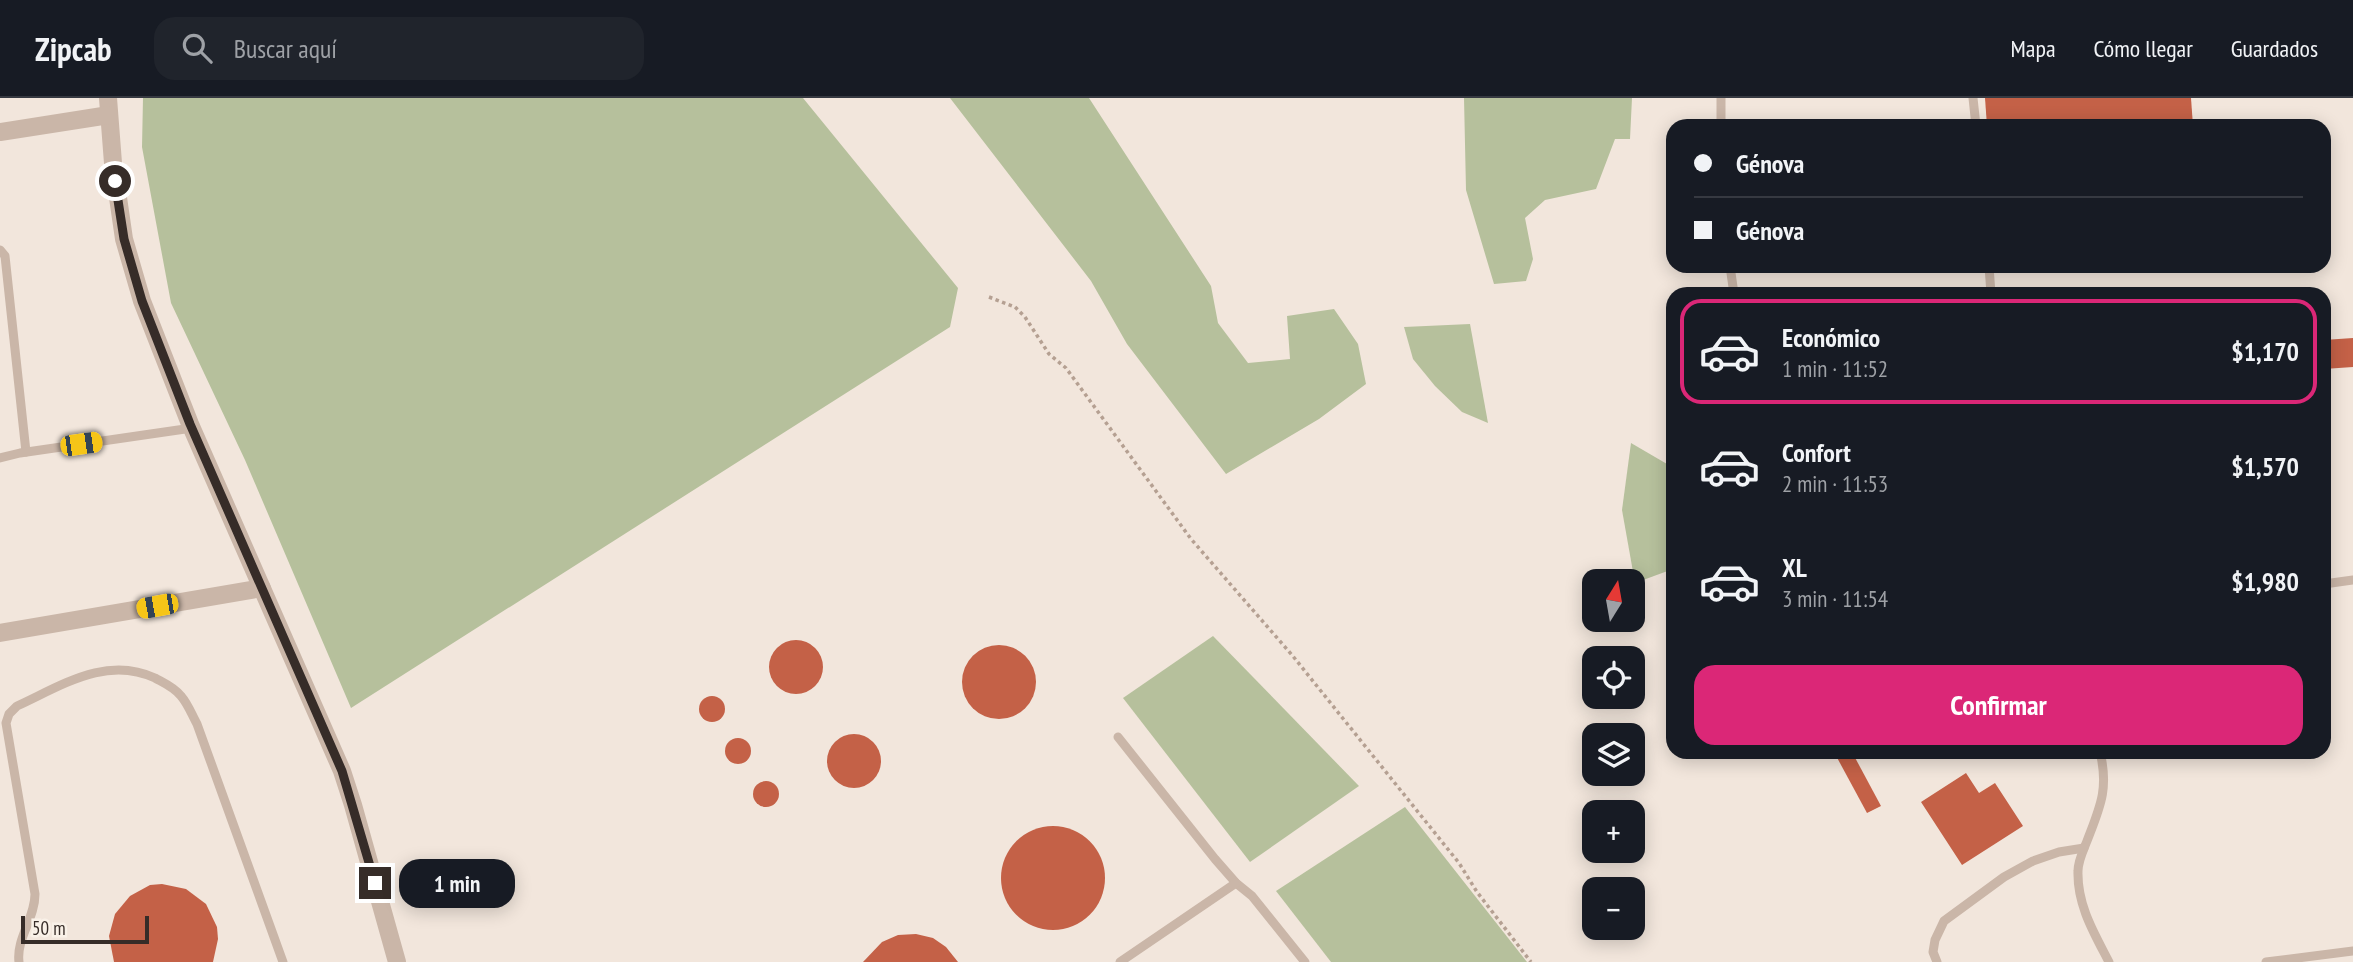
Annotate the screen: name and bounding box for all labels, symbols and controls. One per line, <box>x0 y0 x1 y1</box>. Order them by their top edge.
search box <box>154 17 644 80</box>
text: Zipcab <box>35 27 112 70</box>
icon: search <box>178 29 216 67</box>
text: Buscar aquí <box>234 32 337 65</box>
text: Mapa <box>2011 33 2056 64</box>
text: Cómo llegar <box>2094 33 2193 64</box>
text: Guardados <box>2231 33 2318 64</box>
text: Génova <box>1736 147 1804 180</box>
route start <box>99 165 131 197</box>
text: Génova <box>1736 214 1804 247</box>
icon: car <box>1698 320 1761 383</box>
text: Económico <box>1782 321 1880 354</box>
text: $1,170 <box>2231 335 2299 368</box>
text: 1 min · 11:52 <box>1782 354 1888 383</box>
car <box>59 431 104 457</box>
icon: car <box>1698 435 1761 498</box>
text: Confort <box>1782 436 1851 469</box>
text: $1,570 <box>2231 450 2299 483</box>
text: 2 min · 11:53 <box>1782 469 1888 498</box>
icon: car <box>1698 550 1761 613</box>
text: XL <box>1782 551 1807 584</box>
text: $1,980 <box>2231 565 2299 598</box>
north arrow <box>1582 569 1645 632</box>
map controls <box>1582 569 1645 940</box>
text: 3 min · 11:54 <box>1782 584 1888 613</box>
car <box>135 592 180 620</box>
button: locate <box>1582 646 1645 709</box>
button: Confirmar <box>1694 665 2303 745</box>
button: layers <box>1582 723 1645 786</box>
button: + <box>1582 800 1645 863</box>
callout: 1 min <box>400 858 515 908</box>
route end <box>359 867 391 899</box>
text: 1 min <box>434 869 480 898</box>
button: − <box>1582 877 1645 940</box>
scale bar <box>21 913 149 945</box>
text: 50 m <box>32 916 66 940</box>

